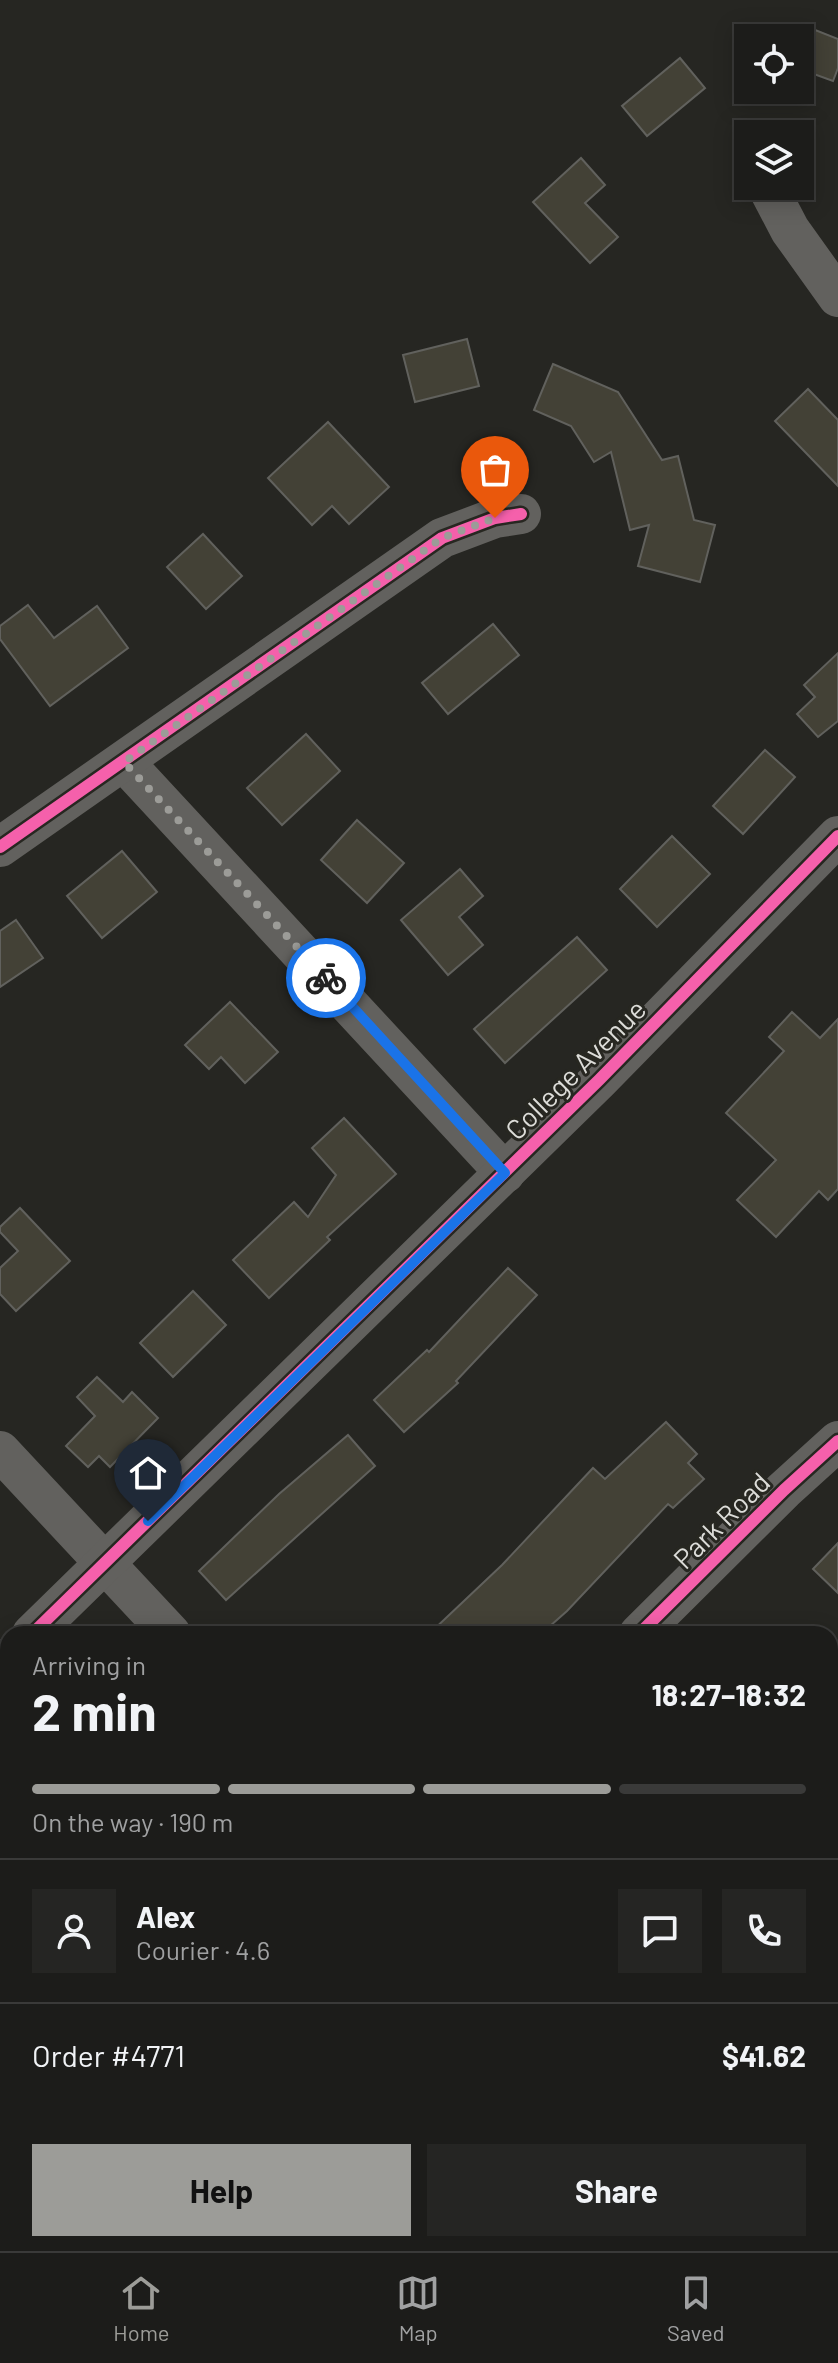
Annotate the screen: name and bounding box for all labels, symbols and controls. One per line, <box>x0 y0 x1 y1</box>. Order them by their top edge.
map controls <box>734 24 814 200</box>
button: locate <box>734 24 814 104</box>
button: layers <box>734 120 814 200</box>
pin <box>461 436 529 518</box>
icon: bag <box>473 448 517 492</box>
courier <box>286 938 366 1018</box>
icon: bike <box>304 956 348 1000</box>
street label: College Avenue <box>498 992 652 1146</box>
pin <box>114 1439 182 1521</box>
icon: home <box>126 1451 170 1495</box>
street label: Park Road <box>666 1465 776 1575</box>
text: Arriving in <box>32 1649 146 1680</box>
text: 18:27–18:32 <box>652 1676 806 1712</box>
text: 2 min <box>32 1679 157 1741</box>
text: On the way · 190 m <box>32 1806 233 1837</box>
button: person <box>32 1889 116 1973</box>
button: chat <box>618 1889 702 1973</box>
button: phone <box>722 1889 806 1973</box>
text: Alex <box>136 1898 195 1934</box>
text: Courier · 4.6 <box>136 1934 270 1965</box>
text: Order #4771 <box>32 2037 185 2073</box>
text: $41.62 <box>722 2037 806 2073</box>
button: Help <box>32 2144 411 2236</box>
button: Share <box>427 2144 806 2236</box>
tab: Home <box>113 2271 170 2345</box>
tab: Map <box>396 2271 440 2345</box>
tab: Saved <box>667 2271 725 2345</box>

